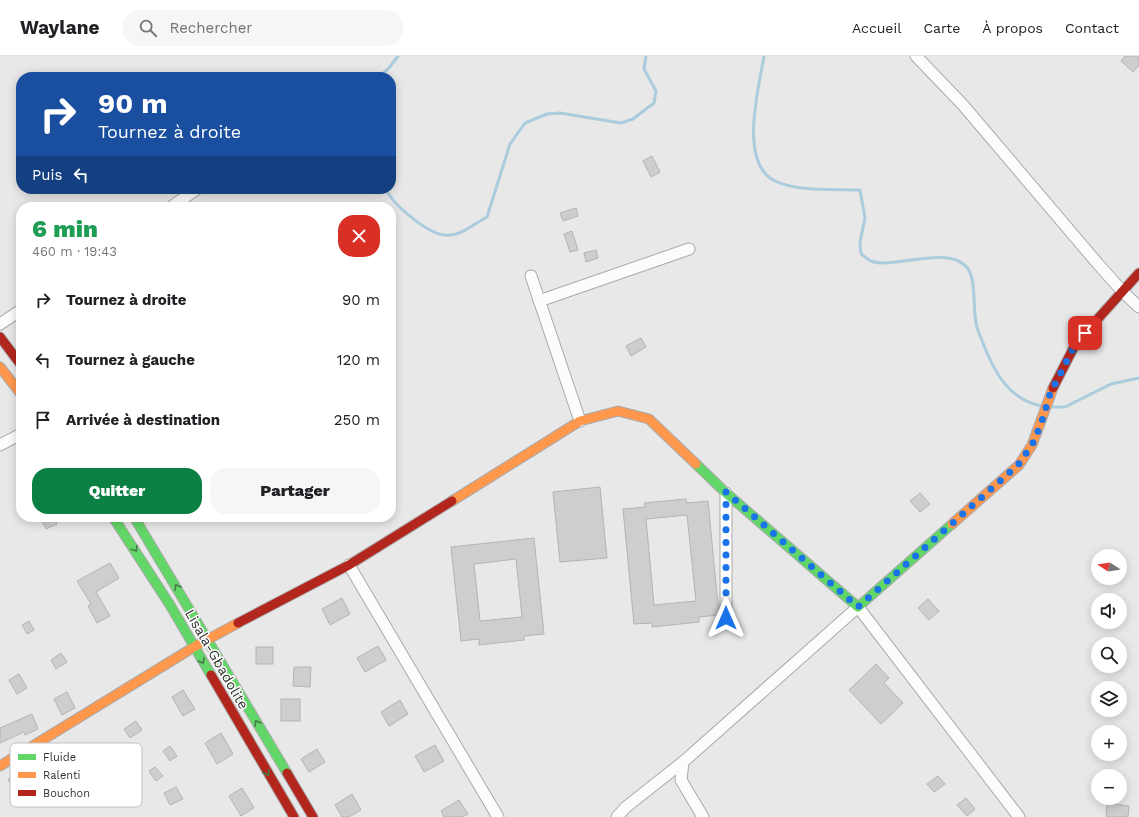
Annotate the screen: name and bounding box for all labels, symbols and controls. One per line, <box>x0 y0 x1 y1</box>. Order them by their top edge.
search box <box>123 10 403 46</box>
text: Waylane <box>20 16 99 39</box>
icon: search <box>137 17 159 39</box>
text: Rechercher <box>169 19 252 37</box>
text: Accueil <box>852 20 901 36</box>
text: Carte <box>923 20 960 36</box>
text: À propos <box>982 20 1043 36</box>
text: Contact <box>1065 20 1119 36</box>
text: 90 m <box>98 87 168 120</box>
icon: right <box>32 88 84 140</box>
text: Tournez à droite <box>98 121 241 142</box>
icon: left <box>70 164 92 186</box>
text: Puis <box>32 166 62 184</box>
text: 6 min <box>32 215 98 243</box>
button: close <box>338 215 380 257</box>
text: 460 m · 19:43 <box>32 244 117 259</box>
icon: right <box>32 289 54 311</box>
text: Tournez à droite <box>66 291 186 309</box>
text: 90 m <box>342 291 380 309</box>
pin <box>1068 316 1102 350</box>
icon: arrive <box>1074 322 1096 344</box>
icon: left <box>32 349 54 371</box>
text: Tournez à gauche <box>66 351 195 369</box>
text: 120 m <box>337 351 380 369</box>
icon: arrive <box>32 409 54 431</box>
text: Arrivée à destination <box>66 411 220 429</box>
text: 250 m <box>334 411 380 429</box>
button: Quitter <box>32 468 202 514</box>
button: Partager <box>210 468 380 514</box>
one-way arrow <box>131 545 138 552</box>
north arrow <box>1091 549 1127 585</box>
map controls <box>1091 549 1127 805</box>
one-way arrow <box>175 584 182 591</box>
button: sound <box>1091 593 1127 629</box>
position arrow <box>705 597 747 639</box>
street label: Lisala-Gbadolite <box>182 606 252 712</box>
button: search <box>1091 637 1127 673</box>
one-way arrow <box>197 657 204 664</box>
button: layers <box>1091 681 1127 717</box>
one-way arrow <box>255 720 262 727</box>
button: + <box>1091 725 1127 761</box>
legend <box>10 743 142 807</box>
text: Fluide <box>43 751 76 764</box>
text: Ralenti <box>43 769 81 782</box>
one-way arrow <box>263 769 270 776</box>
button: − <box>1091 769 1127 805</box>
text: Bouchon <box>43 787 90 800</box>

